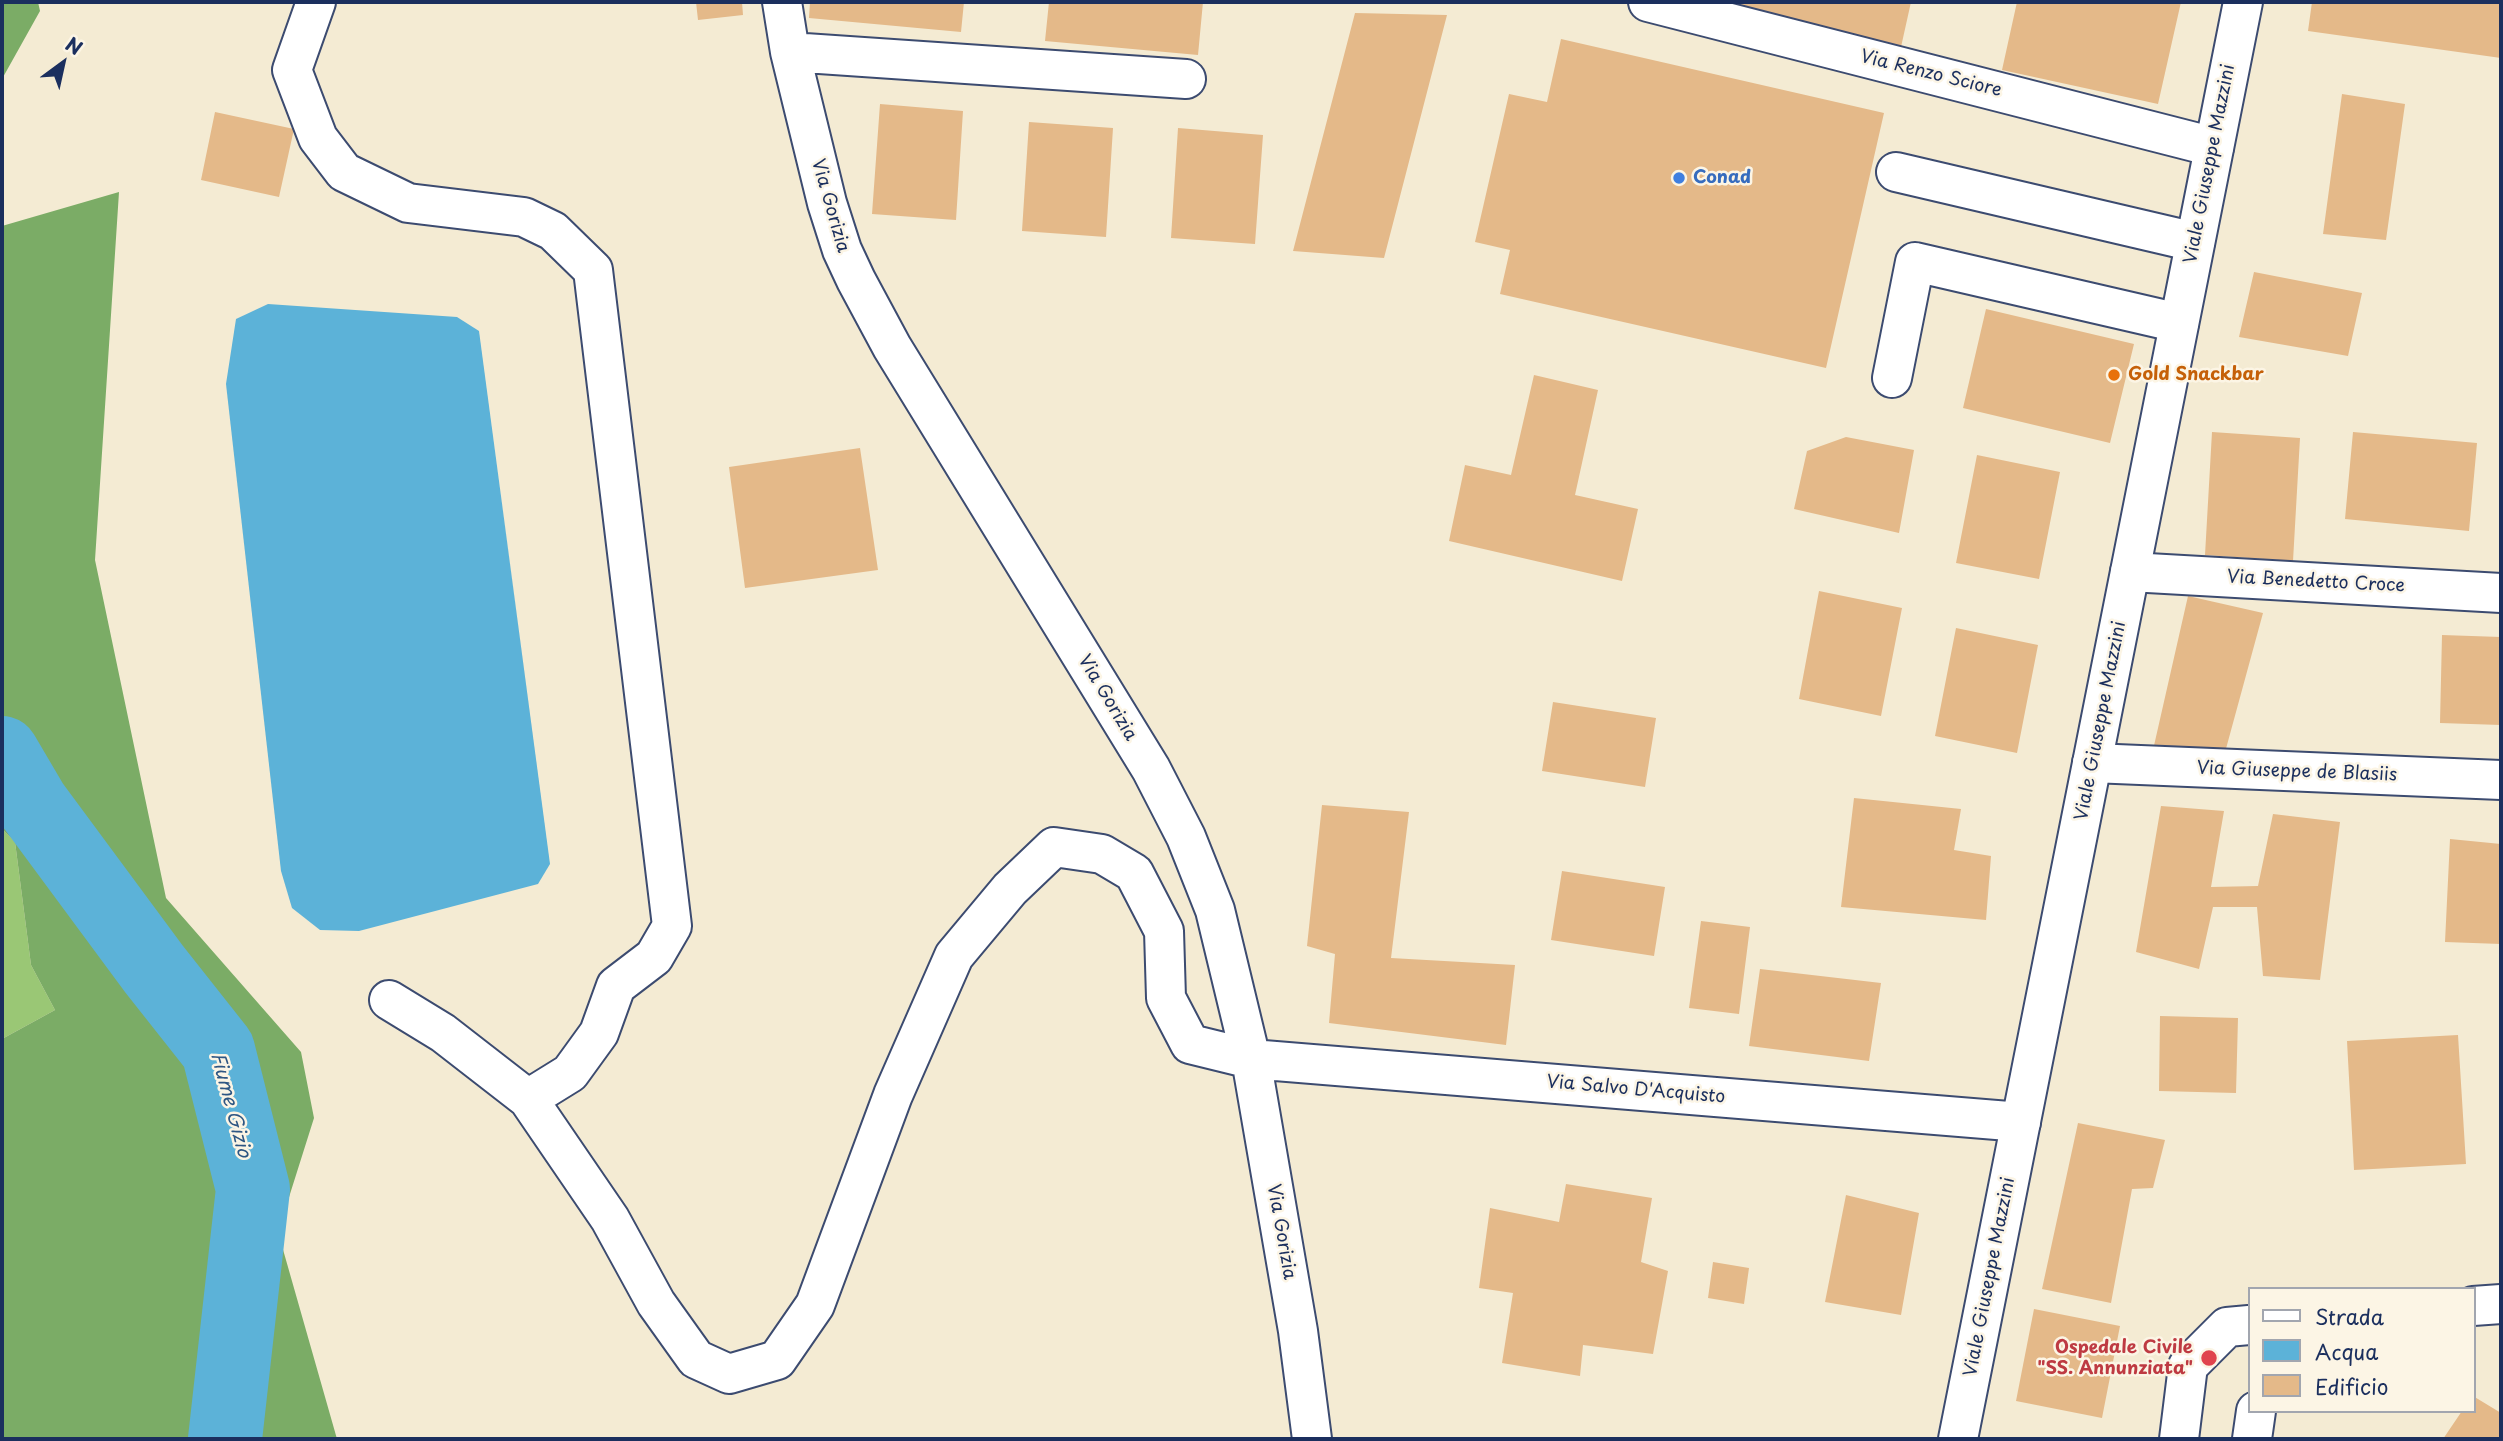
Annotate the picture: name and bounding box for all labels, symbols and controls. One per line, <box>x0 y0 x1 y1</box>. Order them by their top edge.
north arrow <box>28 28 98 98</box>
text: N <box>60 30 88 61</box>
street label: Via Renzo Sciore <box>1858 46 2004 102</box>
street label: Viale Giuseppe Mazzini <box>2180 62 2240 266</box>
street label: Via Gorizia <box>806 157 854 255</box>
place label: Conad <box>1693 167 1751 189</box>
marker: Conad <box>1671 170 1687 186</box>
place label: Gold Snackbar <box>2128 364 2264 386</box>
marker: Gold Snackbar <box>2106 367 2122 383</box>
street label: Via Benedetto Croce <box>2227 567 2405 597</box>
street label: Viale Giuseppe Mazzini <box>2071 619 2131 823</box>
street label: Via Gorizia <box>1073 651 1141 745</box>
street label: Via Giuseppe de Blasiis <box>2196 758 2398 786</box>
water label: Fiume Gizio <box>205 1050 255 1160</box>
street label: Via Salvo D'Acquisto <box>1546 1071 1726 1109</box>
street label: Viale Giuseppe Mazzini <box>1960 1175 2020 1379</box>
street label: Via Gorizia <box>1262 1183 1300 1281</box>
legend <box>2248 1287 2475 1413</box>
text: Strada <box>2315 1300 2384 1332</box>
text: Acqua <box>2315 1335 2378 1367</box>
place label: Ospedale Civile "SS. Annunziata" <box>2037 1337 2193 1380</box>
marker: Ospedale Civile "SS. Annunziata" <box>2199 1348 2219 1368</box>
text: Edificio <box>2315 1370 2388 1402</box>

